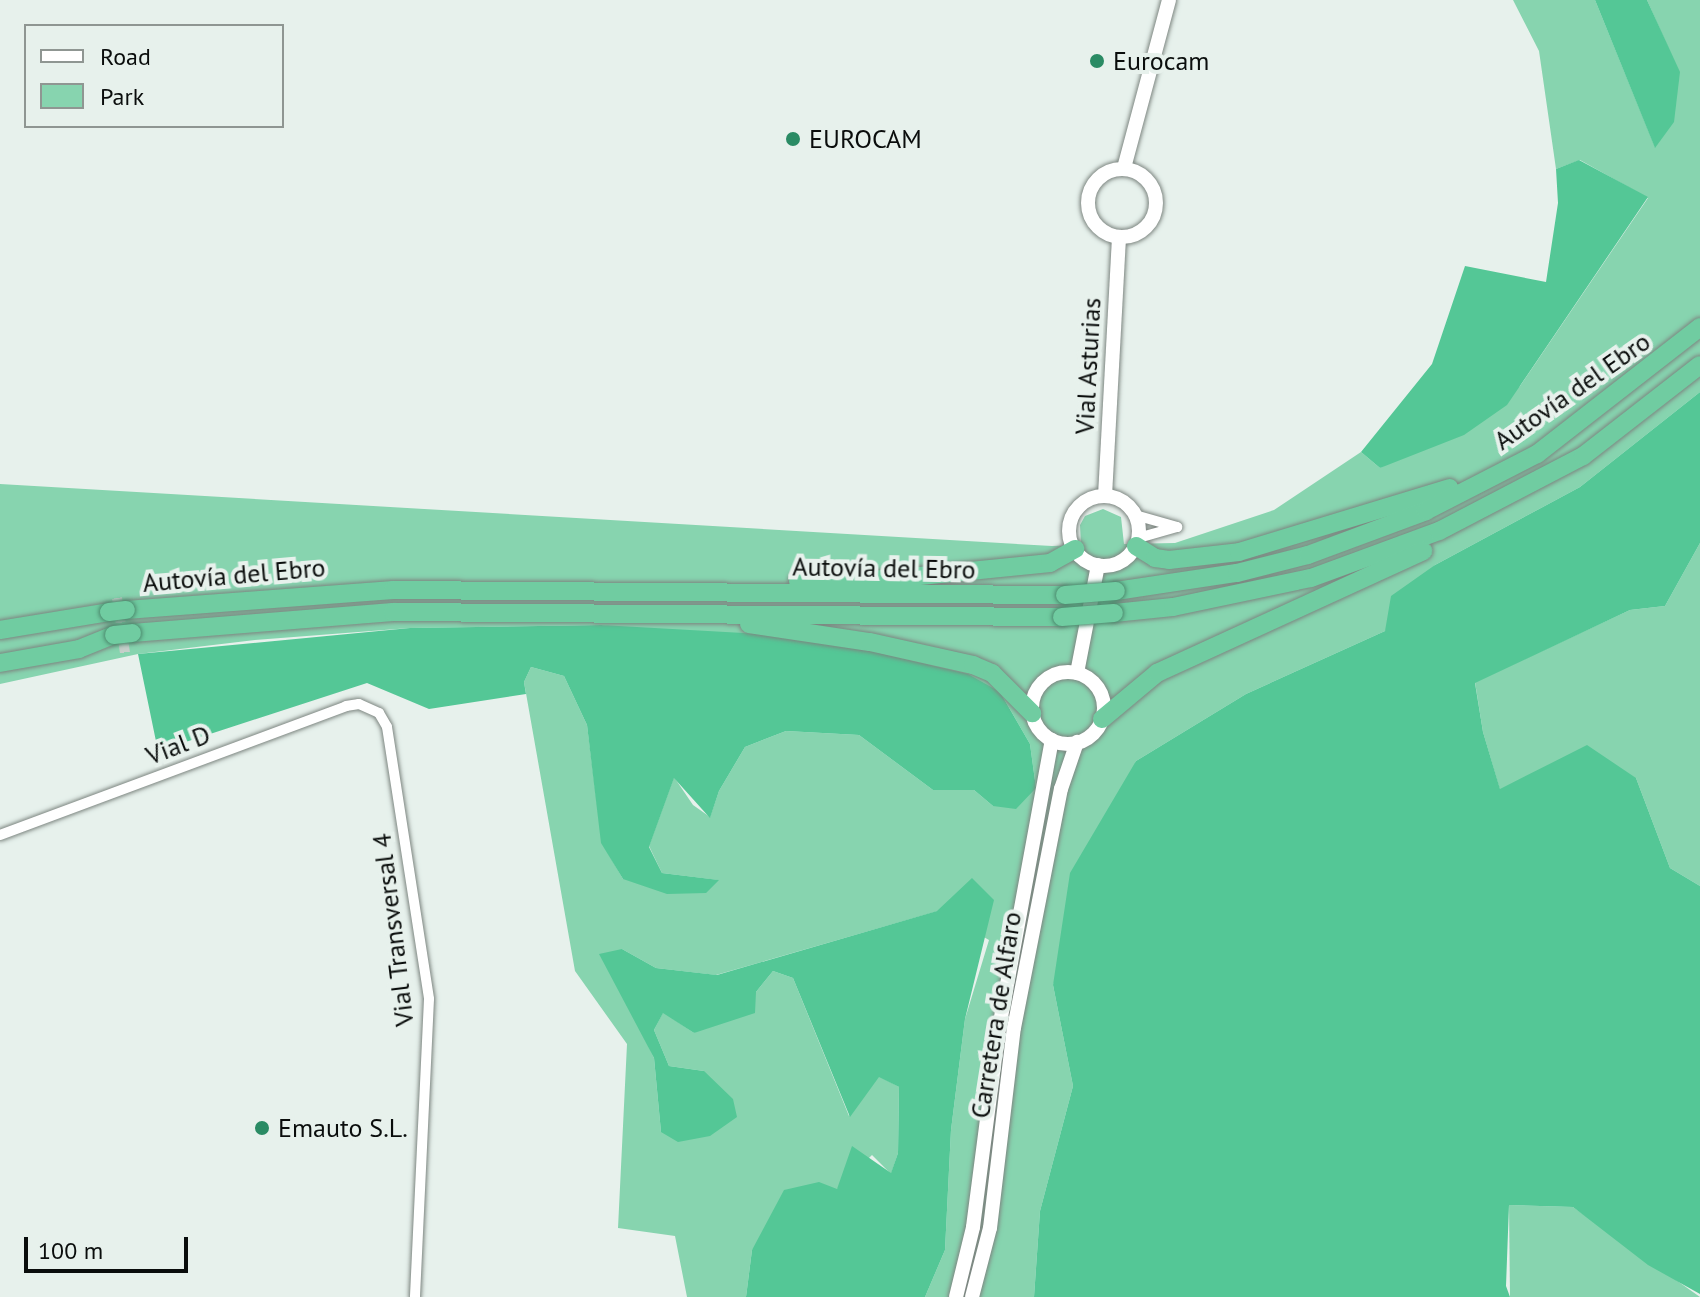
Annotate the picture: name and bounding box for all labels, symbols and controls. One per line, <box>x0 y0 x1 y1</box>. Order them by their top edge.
legend <box>24 24 284 128</box>
text: Road <box>100 41 151 72</box>
place label: Eurocam <box>1113 45 1209 77</box>
marker: Eurocam <box>1088 52 1106 70</box>
text: Park <box>100 81 144 112</box>
place label: EUROCAM <box>809 123 922 155</box>
marker: EUROCAM <box>784 130 802 148</box>
street label: Vial Asturias <box>1069 296 1107 436</box>
street label: Autovía del Ebro <box>1488 326 1656 456</box>
street label: Autovía del Ebro <box>141 551 327 599</box>
street label: Autovía del Ebro <box>792 551 976 585</box>
street label: Vial D <box>142 719 214 771</box>
street label: Vial Transversal 4 <box>366 832 420 1028</box>
street label: Carretera de Alfaro <box>964 909 1028 1121</box>
place label: Emauto S.L. <box>278 1112 408 1144</box>
marker: Emauto S.L. <box>253 1119 271 1137</box>
scale bar <box>28 1221 192 1271</box>
text: 100 m <box>38 1235 103 1266</box>

